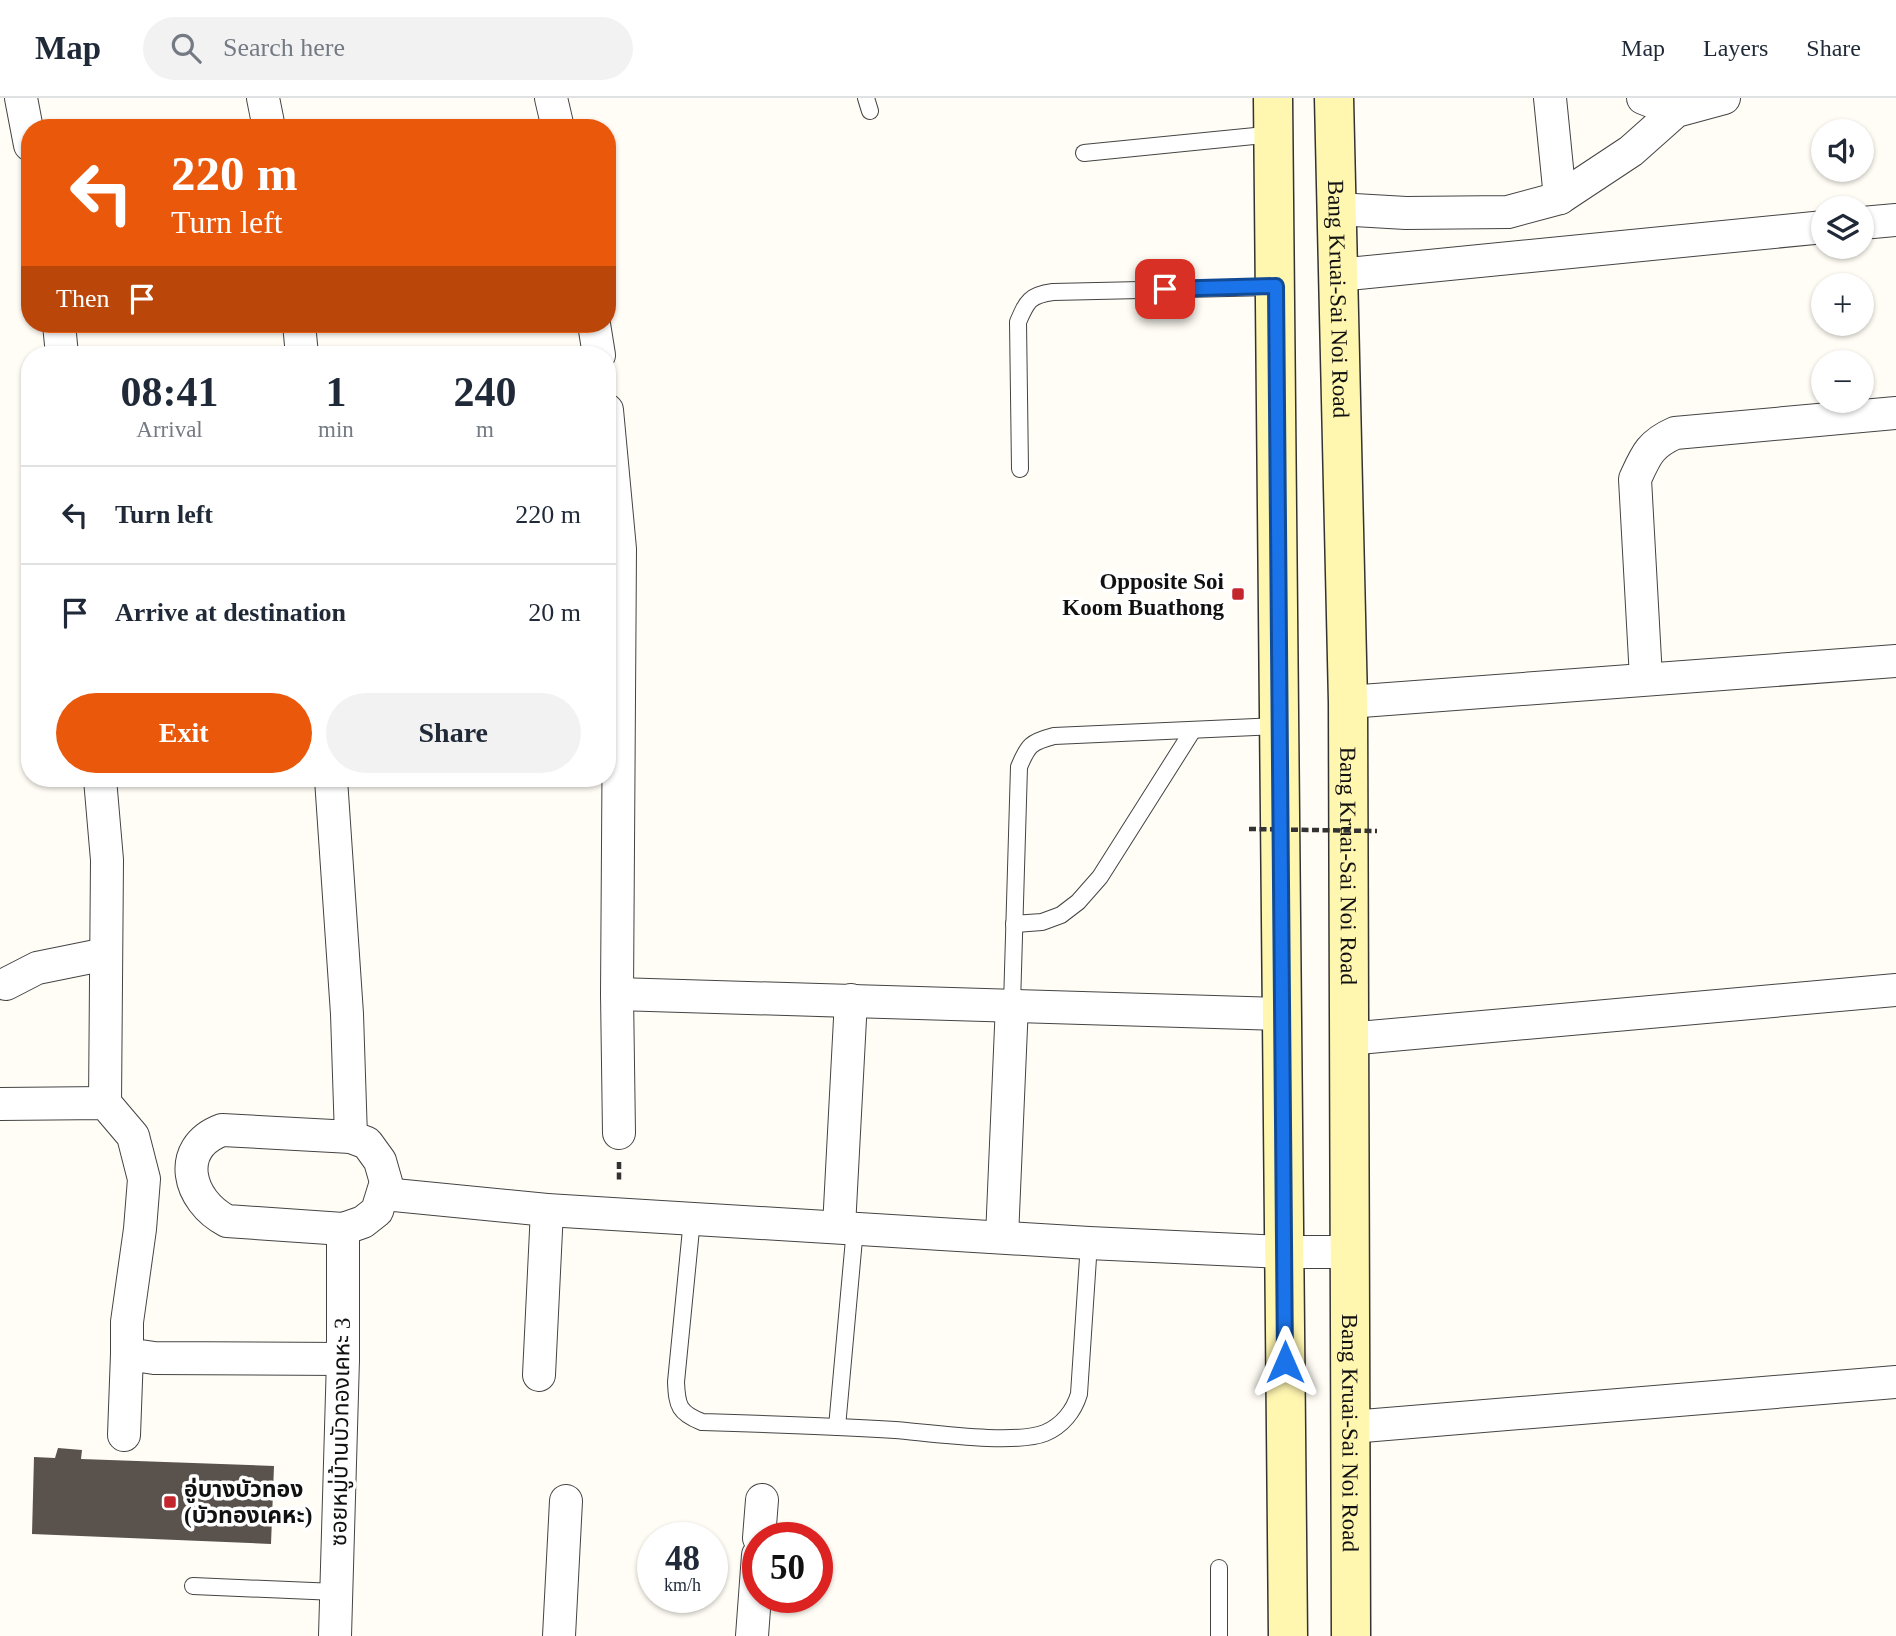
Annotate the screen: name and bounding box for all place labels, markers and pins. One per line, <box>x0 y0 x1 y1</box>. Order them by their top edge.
pin <box>1135 259 1195 319</box>
place label: Opposite Soi Koom Buathong <box>1062 569 1225 620</box>
marker: Opposite Soi Koom Buathong <box>1230 586 1246 602</box>
place label: อู่บางบัวทอง (บัวทองเคหะ) <box>184 1477 312 1528</box>
marker: อู่บางบัวทอง (บัวทองเคหะ) <box>162 1494 178 1510</box>

